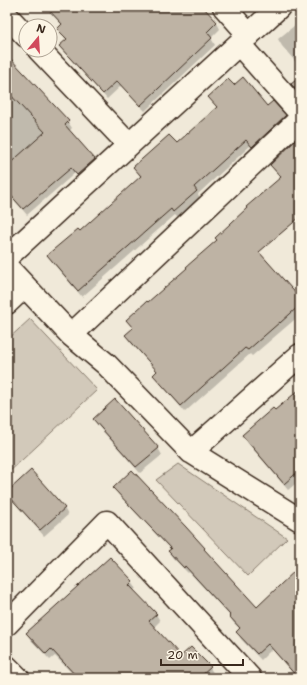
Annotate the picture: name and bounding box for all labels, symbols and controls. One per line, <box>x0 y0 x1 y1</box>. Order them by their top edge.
north arrow <box>18 18 58 58</box>
text: N <box>34 20 48 38</box>
scale bar <box>161 641 243 667</box>
text: 20 m <box>167 647 198 663</box>

